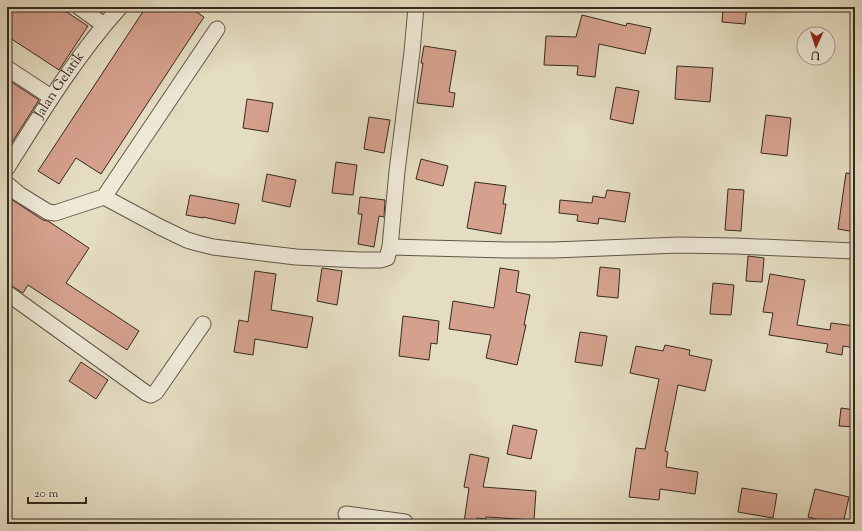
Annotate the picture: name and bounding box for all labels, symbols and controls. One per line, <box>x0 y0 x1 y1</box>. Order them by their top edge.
north arrow <box>796 26 836 66</box>
text: U <box>811 47 821 63</box>
street label: Jalan Gelatik <box>30 48 90 124</box>
scale bar <box>28 479 86 505</box>
text: 20 m <box>34 485 59 503</box>

